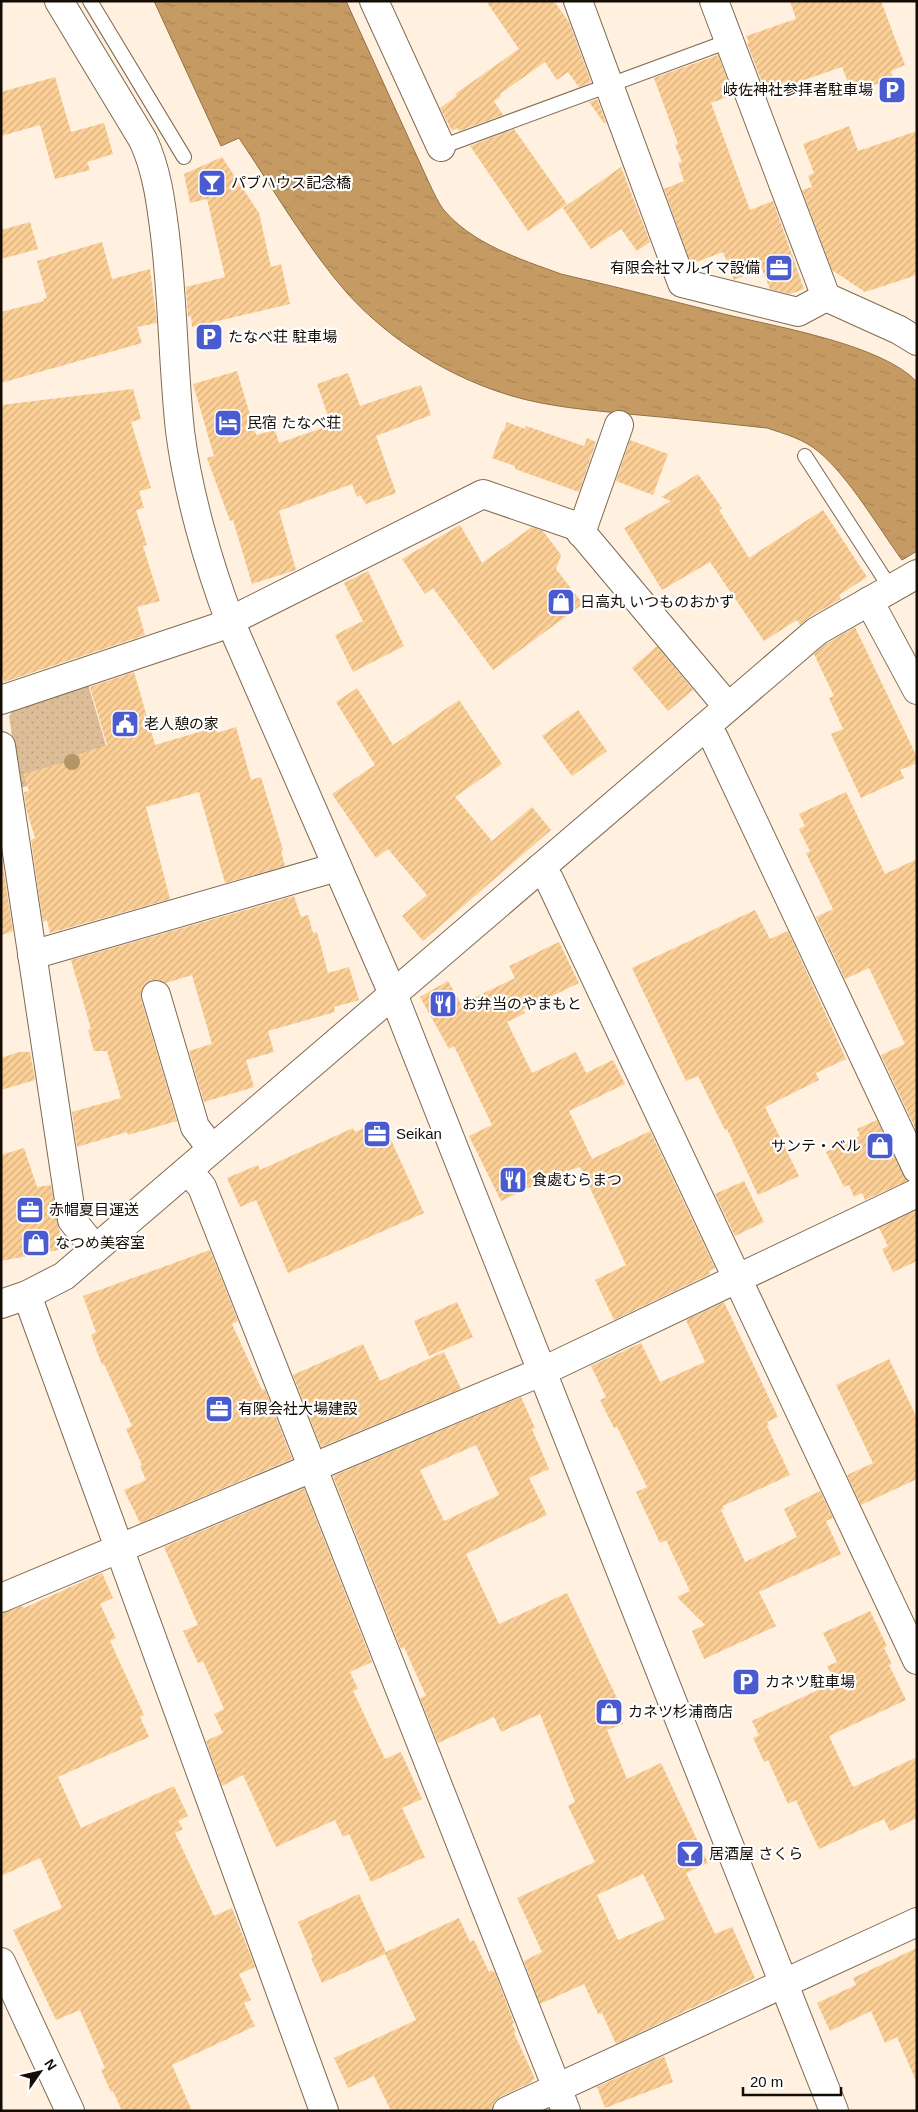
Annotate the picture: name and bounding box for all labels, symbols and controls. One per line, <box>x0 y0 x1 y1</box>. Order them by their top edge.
parking icon: 岐佐神社参拝者駐車場 <box>877 75 907 105</box>
place label: 岐佐神社参拝者駐車場 <box>723 81 873 98</box>
bar icon: パブハウス記念橋 <box>197 168 227 198</box>
place label: パブハウス記念橋 <box>231 174 351 191</box>
office icon: 有限会社マルイマ設備 <box>764 253 794 283</box>
place label: 有限会社マルイマ設備 <box>610 259 760 276</box>
parking icon: たなべ荘 駐車場 <box>194 322 224 352</box>
place label: たなべ荘 駐車場 <box>228 328 337 345</box>
hotel icon: 民宿 たなべ荘 <box>213 408 243 438</box>
place label: 民宿 たなべ荘 <box>247 414 341 431</box>
shop icon: 日高丸 いつものおかず <box>546 587 576 617</box>
place label: 日高丸 いつものおかず <box>580 593 734 610</box>
public building icon: 老人憩の家 <box>110 709 140 739</box>
place label: 老人憩の家 <box>144 715 219 732</box>
restaurant icon: お弁当のやまもと <box>428 989 458 1019</box>
place label: お弁当のやまもと <box>462 995 582 1012</box>
office icon: Seikan <box>362 1119 392 1149</box>
place label: Seikan <box>396 1125 442 1142</box>
shop icon: サンテ・ベル <box>865 1131 895 1161</box>
place label: サンテ・ベル <box>771 1137 861 1154</box>
restaurant icon: 食處むらまつ <box>498 1165 528 1195</box>
place label: 食處むらまつ <box>532 1171 622 1188</box>
office icon: 赤帽夏目運送 <box>15 1195 45 1225</box>
place label: 赤帽夏目運送 <box>49 1201 139 1218</box>
shop icon: なつめ美容室 <box>21 1228 51 1258</box>
place label: なつめ美容室 <box>55 1234 145 1251</box>
office icon: 有限会社大場建設 <box>204 1394 234 1424</box>
place label: 有限会社大場建設 <box>238 1400 358 1417</box>
parking icon: カネツ駐車場 <box>731 1667 761 1697</box>
place label: カネツ駐車場 <box>765 1673 855 1690</box>
shop icon: カネツ杉浦商店 <box>594 1697 624 1727</box>
place label: カネツ杉浦商店 <box>628 1703 733 1720</box>
bar icon: 居酒屋 さくら <box>675 1839 705 1869</box>
place label: 居酒屋 さくら <box>709 1845 803 1862</box>
north arrow <box>15 2047 65 2097</box>
text: N <box>41 2056 60 2073</box>
scale bar <box>743 2064 840 2096</box>
text: 20 m <box>750 2073 783 2090</box>

